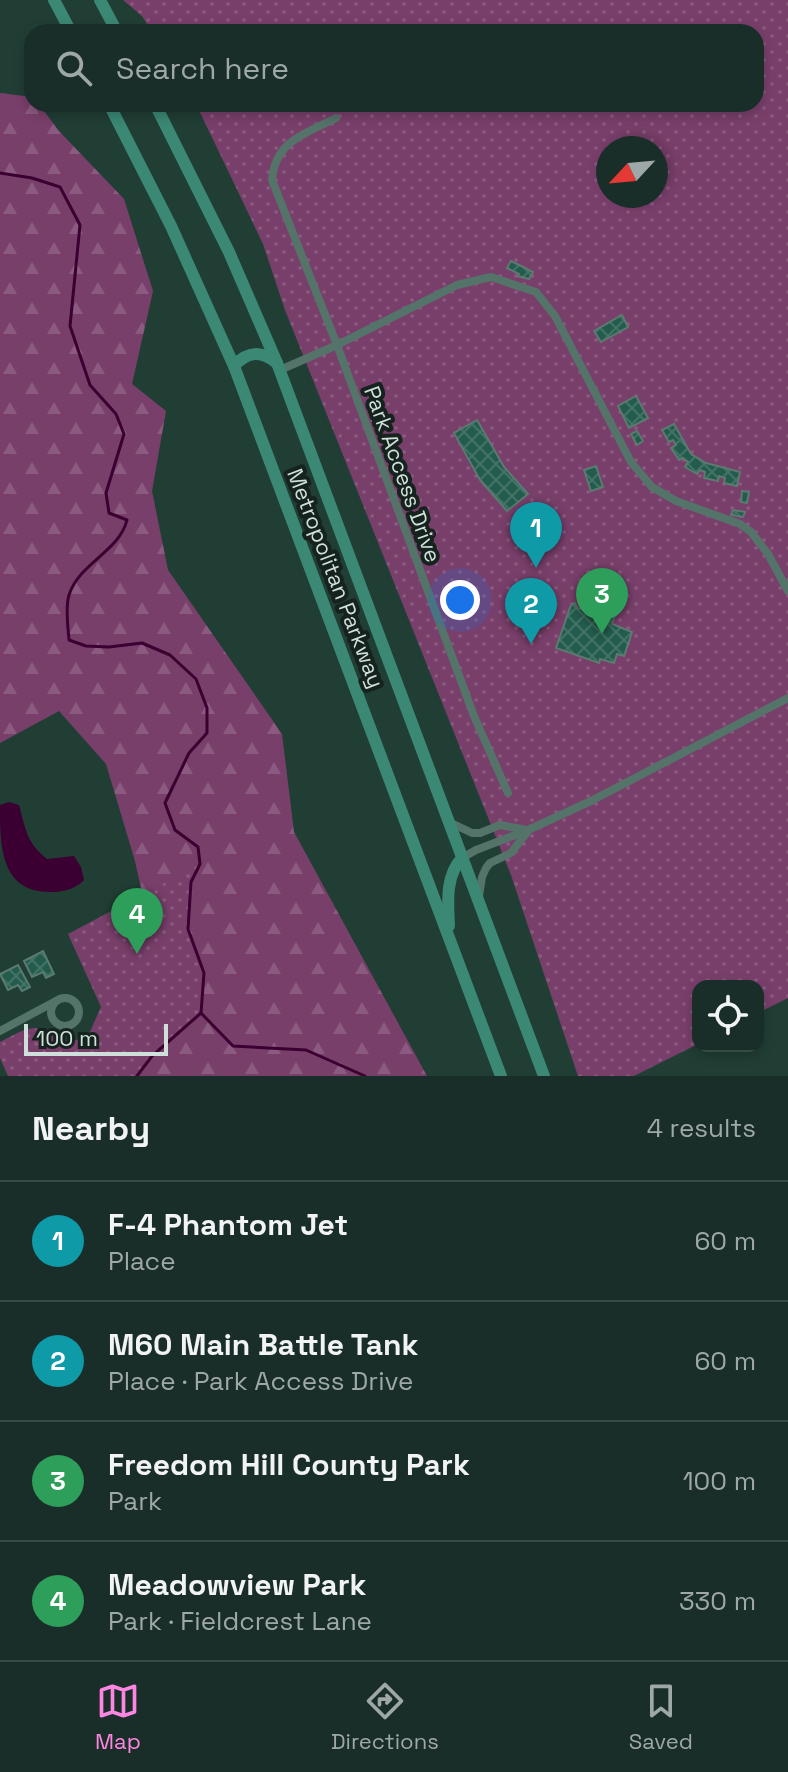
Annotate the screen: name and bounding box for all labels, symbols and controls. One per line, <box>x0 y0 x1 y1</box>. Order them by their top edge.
search box <box>24 24 764 112</box>
icon: search <box>52 46 96 90</box>
text: Search here <box>116 49 289 88</box>
north arrow <box>596 136 668 208</box>
street label: Park Access Drive <box>358 382 448 566</box>
street label: Metropolitan Parkway <box>281 464 391 692</box>
pin: 1 <box>510 502 562 568</box>
pin: 3 <box>576 568 628 634</box>
pin: 2 <box>505 578 557 644</box>
your location <box>440 580 480 620</box>
pin: 4 <box>111 888 163 954</box>
map controls <box>692 980 764 1052</box>
button: locate <box>692 980 764 1052</box>
scale bar <box>24 1020 168 1056</box>
text: 100 m <box>36 1024 98 1052</box>
text: Nearby <box>32 1107 150 1150</box>
text: 4 results <box>647 1111 756 1145</box>
text: F-4 Phantom Jet <box>108 1205 348 1244</box>
text: 1 <box>52 1224 64 1258</box>
text: 60 m <box>694 1224 756 1258</box>
text: Place <box>108 1244 176 1278</box>
text: M60 Main Battle Tank <box>108 1325 418 1364</box>
text: 2 <box>50 1344 66 1378</box>
text: 60 m <box>694 1344 756 1378</box>
text: Place · Park Access Drive <box>108 1364 413 1398</box>
text: Freedom Hill County Park <box>108 1445 470 1484</box>
text: 3 <box>50 1464 66 1498</box>
text: 100 m <box>683 1464 756 1498</box>
text: Park <box>108 1484 162 1518</box>
text: Meadowview Park <box>108 1565 367 1604</box>
text: 4 <box>50 1584 66 1618</box>
text: 330 m <box>679 1584 756 1618</box>
text: Park · Fieldcrest Lane <box>108 1604 372 1638</box>
tab: Map <box>95 1679 141 1755</box>
tab: Directions <box>331 1679 439 1755</box>
tab: Saved <box>629 1679 693 1755</box>

